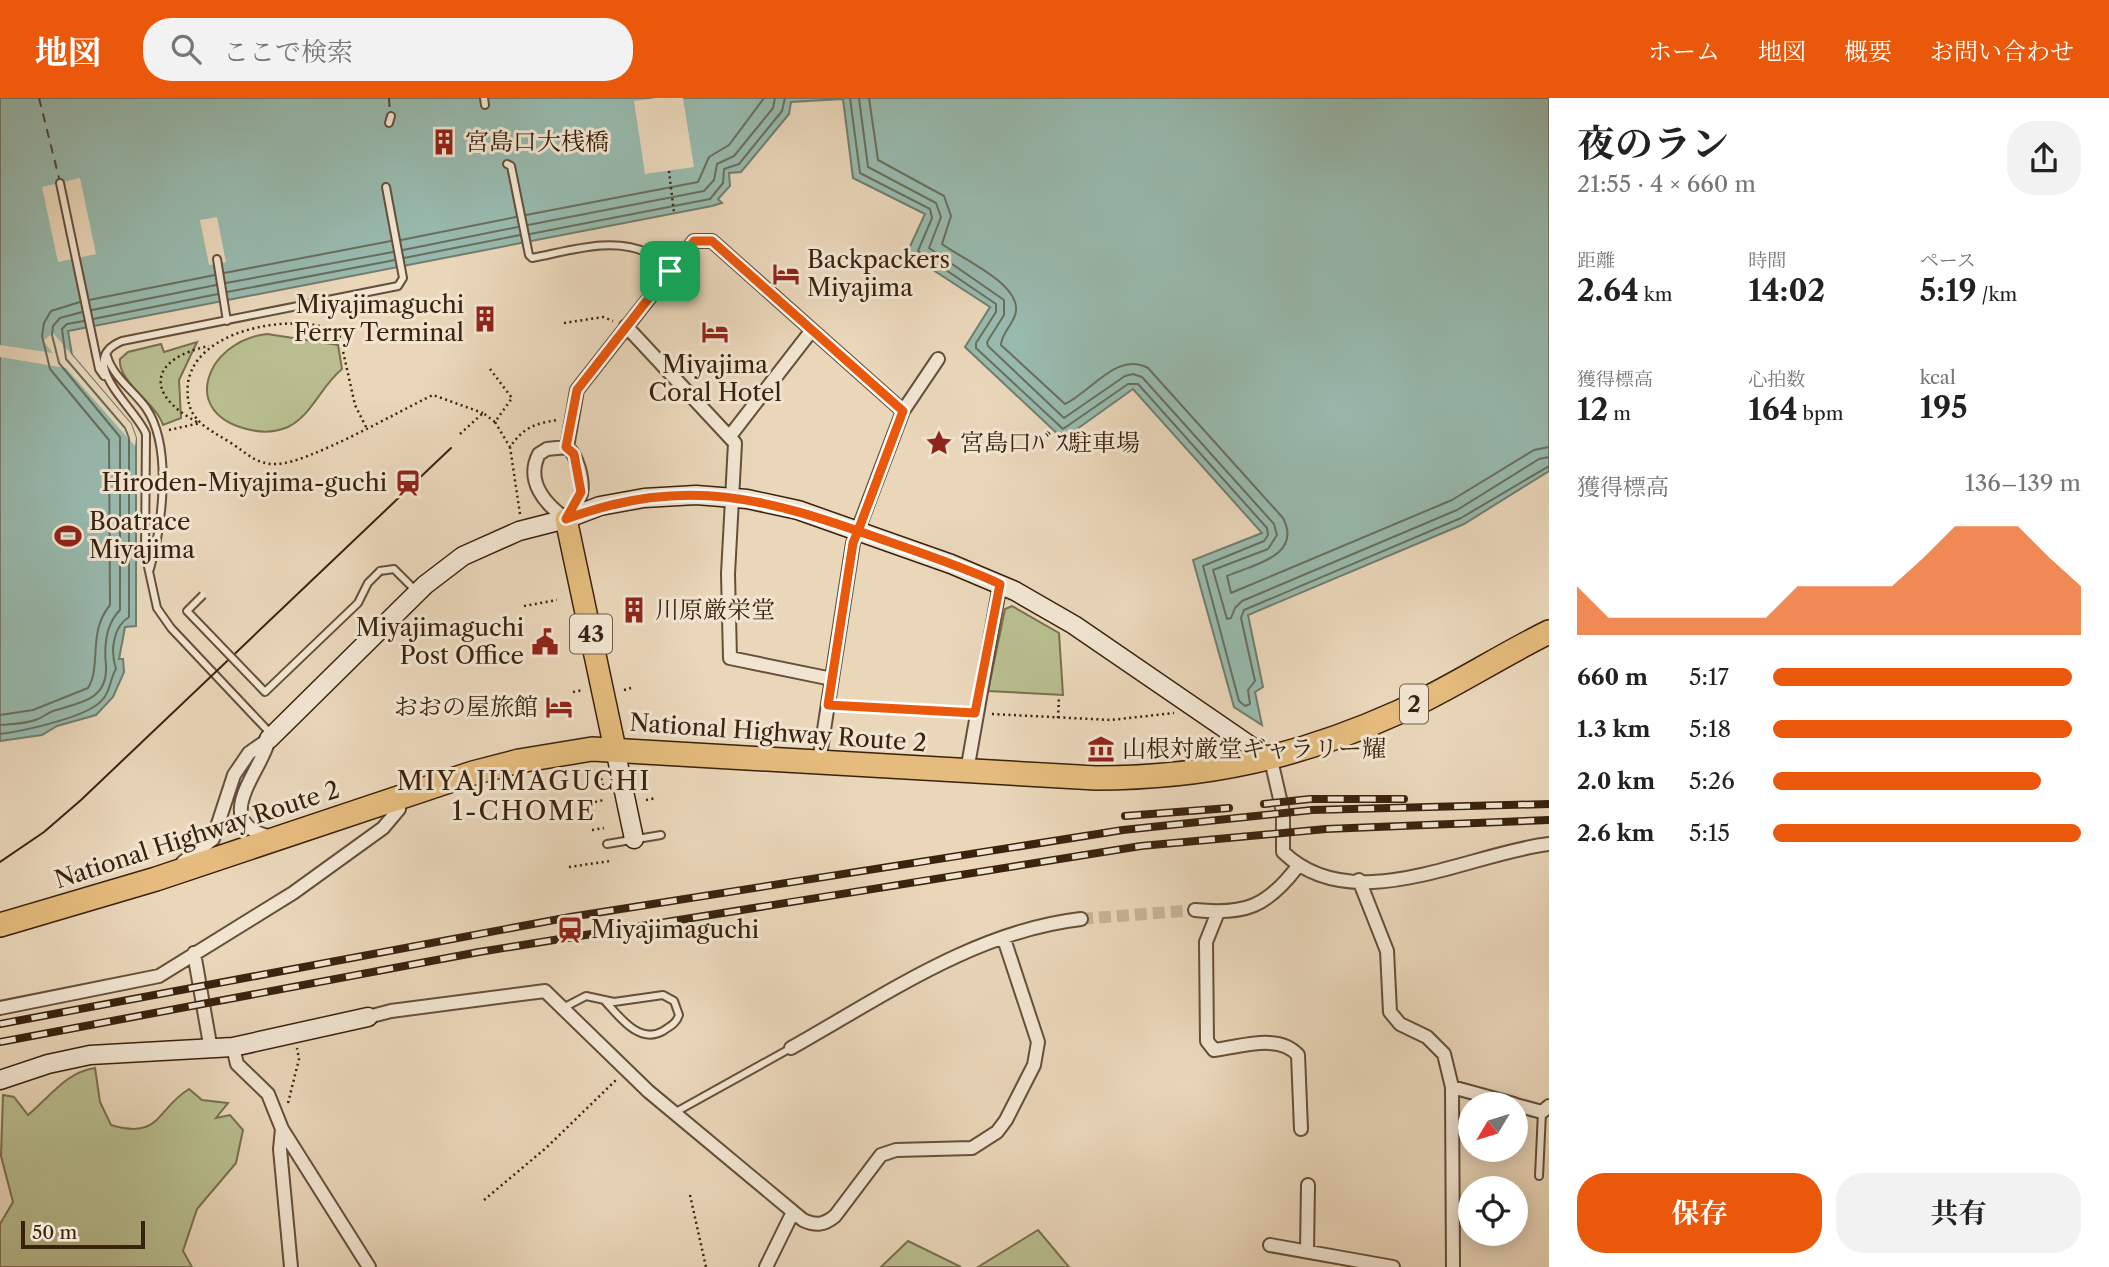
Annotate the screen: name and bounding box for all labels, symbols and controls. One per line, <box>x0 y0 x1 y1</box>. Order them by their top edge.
search box <box>143 18 633 81</box>
icon: search <box>167 30 205 68</box>
text: 地図 <box>35 32 101 73</box>
text: ここで検索 <box>223 36 353 68</box>
text: ホーム <box>1648 37 1720 66</box>
text: 地図 <box>1758 37 1806 66</box>
text: 概要 <box>1844 37 1892 66</box>
text: お問い合わせ <box>1930 37 2074 66</box>
text: 夜のラン <box>1577 120 1729 167</box>
button: share <box>2007 121 2081 195</box>
building icon: 宮島口大桟橋 <box>429 127 459 157</box>
place label: 宮島口大桟橋 <box>465 127 609 156</box>
text: 21:55 · 4 × 660 m <box>1577 170 1756 198</box>
pin <box>640 241 700 301</box>
place label: Backpackers Miyajima <box>807 245 950 302</box>
text: 距離 <box>1577 249 1615 272</box>
text: 時間 <box>1748 249 1786 272</box>
text: ペース <box>1920 249 1976 272</box>
icon: arrive <box>651 252 689 290</box>
hotel icon: Backpackers Miyajima <box>771 259 801 289</box>
text: 2.64 <box>1577 272 1639 309</box>
text: 14:02 <box>1748 272 1825 309</box>
text: 5:19 <box>1920 272 1977 309</box>
text: km <box>1639 283 1672 306</box>
text: /km <box>1977 283 2017 306</box>
place label: Miyajimaguchi Ferry Terminal <box>294 290 464 347</box>
building icon: Miyajimaguchi Ferry Terminal <box>470 304 500 334</box>
hotel icon: Miyajima Coral Hotel <box>700 317 730 347</box>
place label: Miyajima Coral Hotel <box>648 350 782 407</box>
text: kcal <box>1920 366 1956 389</box>
text: 獲得標高 <box>1577 368 1653 391</box>
text: 心拍数 <box>1748 368 1805 391</box>
text: 195 <box>1920 389 1968 426</box>
text: 12 <box>1577 391 1608 428</box>
text: 164 <box>1748 391 1798 428</box>
text: m <box>1608 402 1631 425</box>
text: bpm <box>1798 402 1843 425</box>
place icon: 宮島口ﾊﾞｽ駐車場 <box>924 428 954 458</box>
place label: 宮島口ﾊﾞｽ駐車場 <box>960 428 1140 457</box>
place label: Hiroden-Miyajima-guchi <box>102 468 387 497</box>
station icon: Hiroden-Miyajima-guchi <box>393 468 423 498</box>
text: 136–139 m <box>1965 469 2081 497</box>
text: 獲得標高 <box>1577 473 1669 501</box>
place label: Boatrace Miyajima <box>89 507 195 564</box>
sports icon: Boatrace Miyajima <box>53 521 83 551</box>
building icon: 川原厳栄堂 <box>619 595 649 625</box>
place label: 川原厳栄堂 <box>655 595 775 624</box>
place label: Miyajimaguchi Post Office <box>356 613 524 670</box>
road number: 43 <box>570 614 612 654</box>
public building icon: Miyajimaguchi Post Office <box>530 627 560 657</box>
text: 660 m <box>1577 663 1648 691</box>
text: 5:17 <box>1689 663 1729 691</box>
road number: 2 <box>1400 684 1428 724</box>
place label: おおの屋旅館 <box>394 692 538 721</box>
hotel icon: おおの屋旅館 <box>544 692 574 722</box>
street label: National Highway Route 2 <box>629 708 928 757</box>
text: 1.3 km <box>1577 715 1651 743</box>
text: 5:18 <box>1689 715 1731 743</box>
museum icon: 山根対厳堂ギャラリー耀 <box>1086 734 1116 764</box>
place label: 山根対厳堂ギャラリー耀 <box>1122 734 1386 763</box>
district label: MIYAJIMAGUCHI 1-CHOME <box>397 765 651 827</box>
text: 2.0 km <box>1577 767 1655 795</box>
text: 5:26 <box>1689 767 1735 795</box>
street label: National Highway Route 2 <box>51 775 343 894</box>
text: 2.6 km <box>1577 819 1655 847</box>
text: 5:15 <box>1689 819 1730 847</box>
station icon: Miyajimaguchi <box>555 915 585 945</box>
place label: Miyajimaguchi <box>591 915 759 944</box>
north arrow <box>1458 1092 1528 1162</box>
map controls <box>1458 1092 1528 1246</box>
button: 保存 <box>1577 1173 1822 1253</box>
button: 共有 <box>1836 1173 2081 1253</box>
button: locate <box>1458 1176 1528 1246</box>
scale bar <box>21 1218 145 1250</box>
text: 50 m <box>32 1221 77 1244</box>

